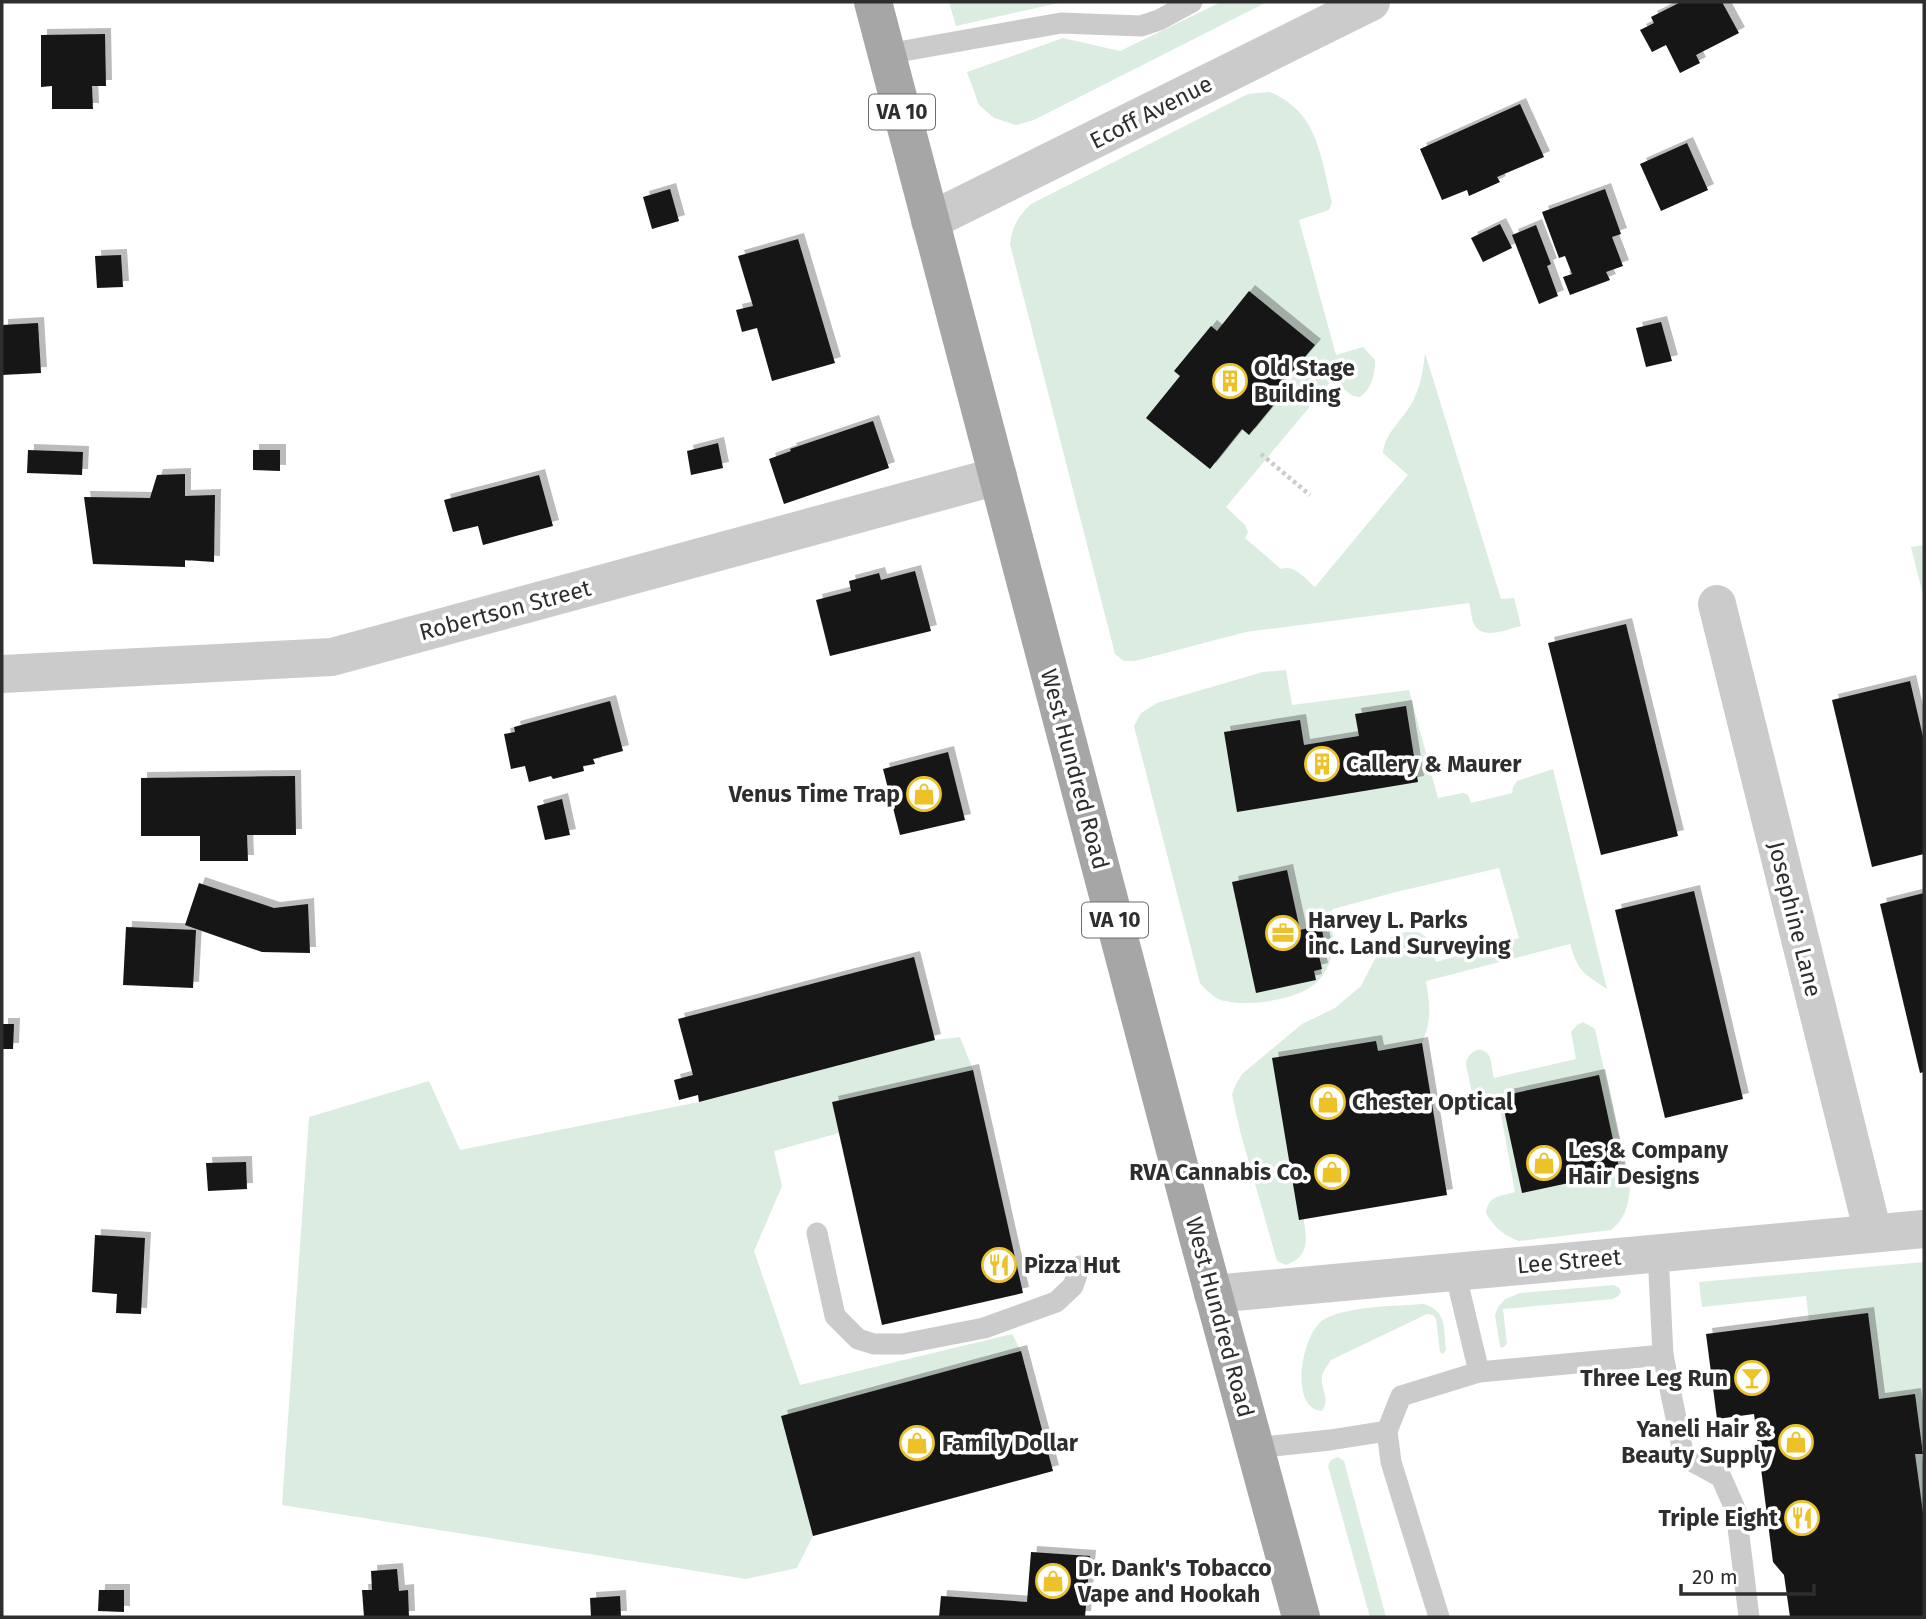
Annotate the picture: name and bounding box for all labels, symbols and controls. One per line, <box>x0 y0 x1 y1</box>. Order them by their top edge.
street label: Ecoff Avenue <box>1085 69 1217 155</box>
road number: VA 10 <box>869 94 935 130</box>
place label: Old Stage Building <box>1254 354 1355 408</box>
building icon: Old Stage Building <box>1211 362 1249 400</box>
street label: Robertson Street <box>416 573 595 646</box>
street label: West Hundred Road <box>1035 666 1115 872</box>
building icon: Callery & Maurer <box>1303 745 1341 783</box>
place label: Callery & Maurer <box>1346 750 1522 778</box>
shop icon: Venus Time Trap <box>905 775 943 813</box>
place label: Venus Time Trap <box>728 780 900 808</box>
street label: Josephine Lane <box>1762 838 1828 1000</box>
road number: VA 10 <box>1082 902 1148 937</box>
place label: Harvey L. Parks inc. Land Surveying <box>1308 906 1511 960</box>
office icon: Harvey L. Parks inc. Land Surveying <box>1264 914 1302 952</box>
shop icon: Chester Optical <box>1309 1083 1347 1121</box>
place label: Chester Optical <box>1352 1088 1513 1116</box>
place label: Les & Company Hair Designs <box>1568 1136 1729 1190</box>
shop icon: Les & Company Hair Designs <box>1525 1144 1563 1182</box>
shop icon: RVA Cannabis Co. <box>1313 1153 1351 1191</box>
place label: RVA Cannabis Co. <box>1129 1158 1308 1186</box>
street label: West Hundred Road <box>1180 1214 1260 1420</box>
street label: Lee Street <box>1516 1242 1623 1279</box>
restaurant icon: Pizza Hut <box>980 1246 1018 1284</box>
place label: Pizza Hut <box>1024 1251 1122 1279</box>
bar icon: Three Leg Run <box>1733 1359 1771 1397</box>
place label: Three Leg Run <box>1580 1364 1728 1392</box>
place label: Yaneli Hair & Beauty Supply <box>1621 1415 1773 1469</box>
shop icon: Yaneli Hair & Beauty Supply <box>1777 1423 1815 1461</box>
shop icon: Family Dollar <box>898 1424 936 1462</box>
place label: Family Dollar <box>942 1429 1079 1457</box>
restaurant icon: Triple Eight <box>1783 1499 1821 1537</box>
place label: Triple Eight <box>1659 1504 1779 1532</box>
scale bar <box>1681 1552 1814 1596</box>
place label: Dr. Dank's Tobacco Vape and Hookah <box>1077 1554 1272 1608</box>
shop icon: Dr. Dank's Tobacco Vape and Hookah <box>1034 1562 1072 1600</box>
text: 20 m <box>1692 1564 1738 1590</box>

